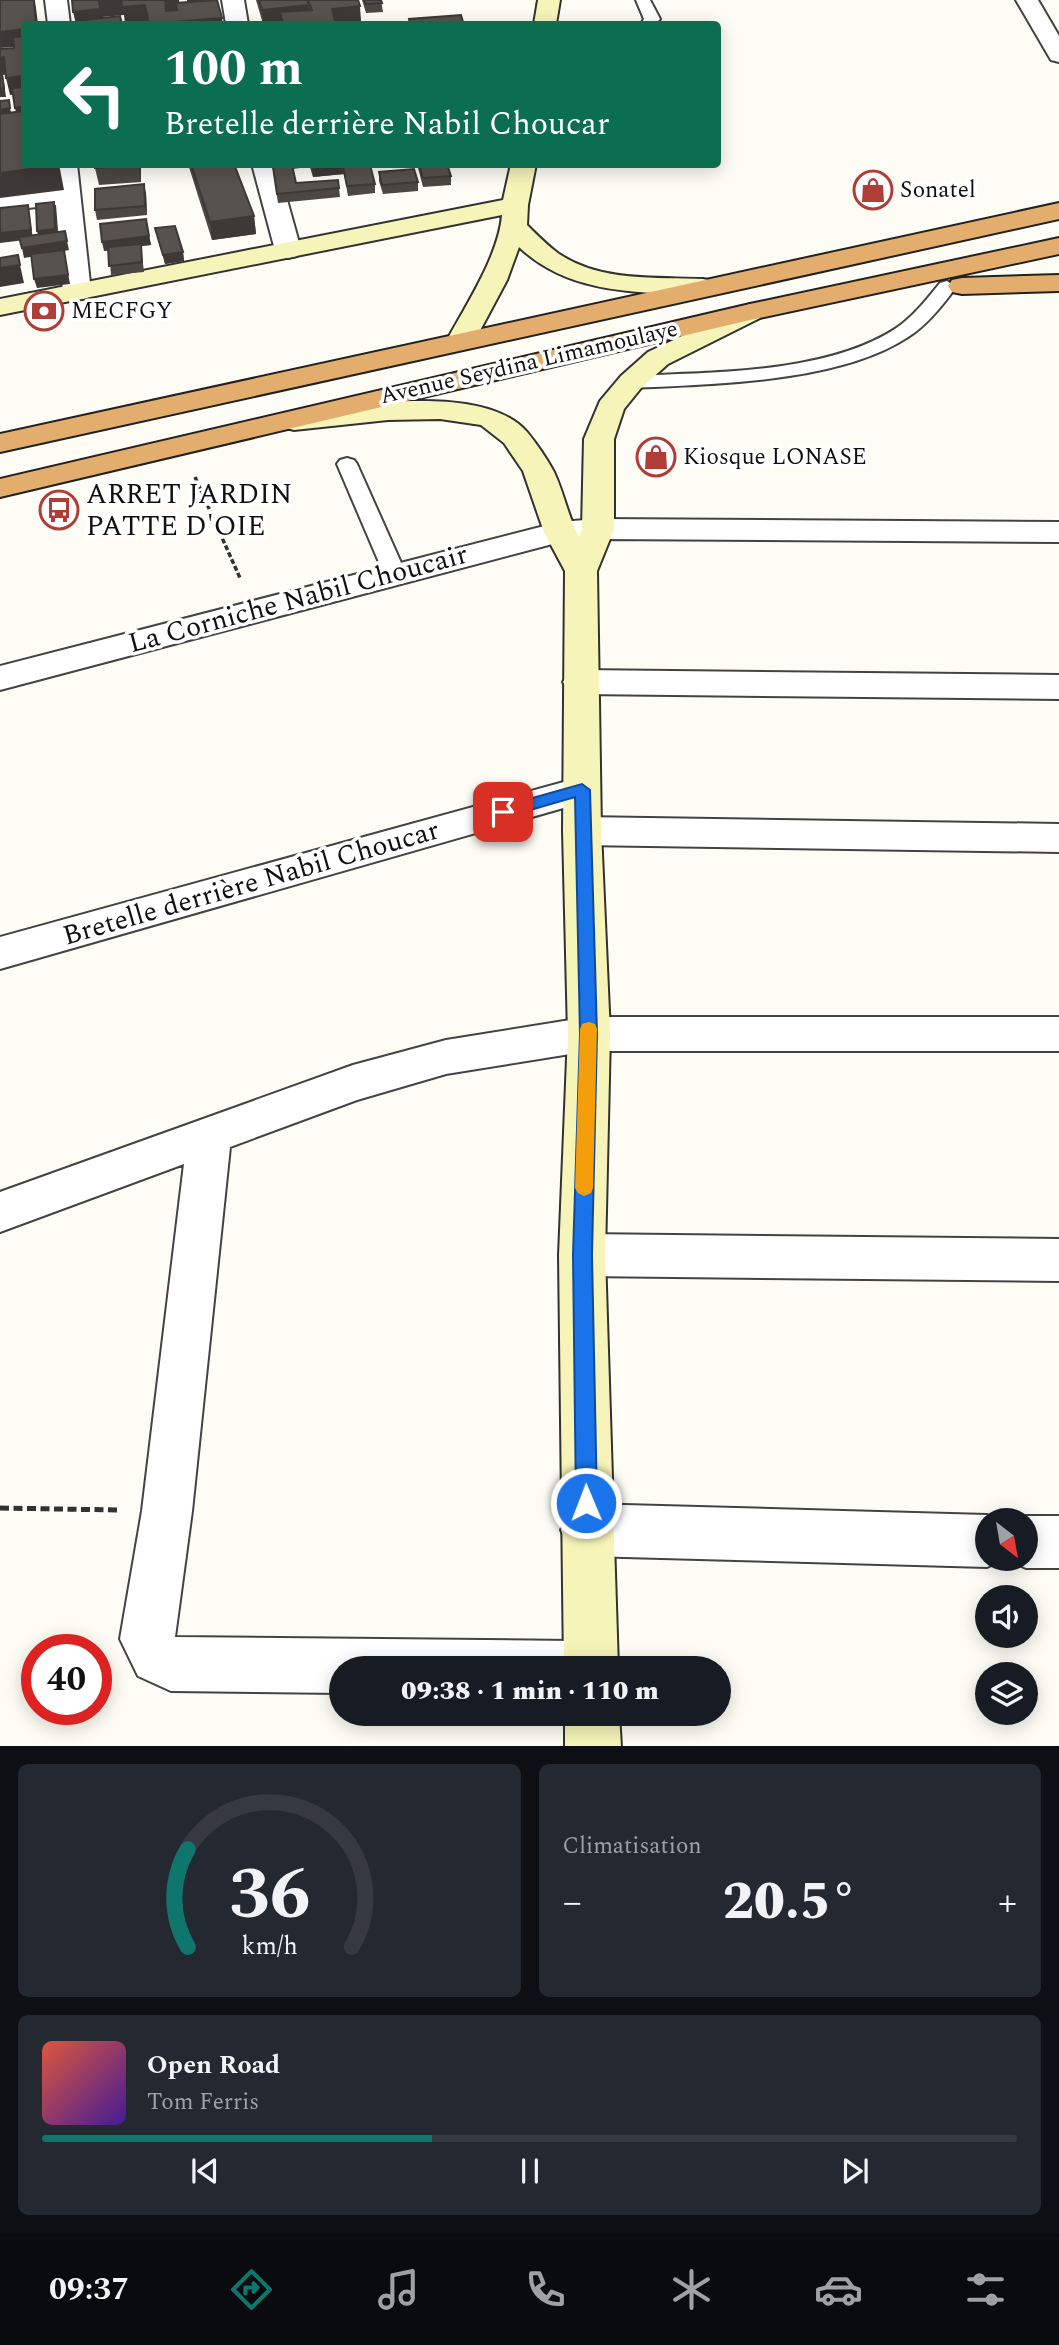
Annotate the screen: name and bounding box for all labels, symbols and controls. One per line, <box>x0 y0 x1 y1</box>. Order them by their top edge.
text: 100 m <box>164 32 303 107</box>
icon: left <box>49 49 140 140</box>
text: Bretelle derrière Nabil Choucar <box>164 100 610 149</box>
shop icon: Sonatel <box>852 169 894 211</box>
place label: Sonatel <box>900 173 976 208</box>
bank icon: MECFGY <box>23 290 65 332</box>
place label: MECFGY <box>71 294 173 329</box>
street label: Avenue Seydina Limamoulaye <box>377 312 681 414</box>
shop icon: Kiosque LONASE <box>635 436 677 478</box>
place label: Kiosque LONASE <box>683 440 867 475</box>
place label: ARRET JARDIN PATTE D'OIE <box>86 473 292 548</box>
bus stop icon: ARRET JARDIN PATTE D'OIE <box>38 489 80 531</box>
street label: La Corniche Nabil Choucair <box>123 533 473 665</box>
pin <box>473 782 533 842</box>
icon: arrive <box>484 793 522 831</box>
street label: Bretelle derrière Nabil Choucar <box>58 809 444 957</box>
position arrow <box>549 1466 623 1540</box>
north arrow <box>975 1508 1038 1572</box>
map controls <box>975 1508 1038 1725</box>
button: sound <box>975 1585 1038 1648</box>
speed limit sign: 40 <box>21 1634 112 1725</box>
button: layers <box>975 1662 1038 1725</box>
text: 09:38 · 1 min · 110 m <box>401 1671 659 1711</box>
text: Climatisation <box>563 1829 702 1864</box>
text: 36 <box>228 1840 310 1951</box>
text: 20.5° <box>723 1863 857 1942</box>
text: − <box>563 1874 582 1932</box>
text: + <box>998 1874 1017 1932</box>
text: km/h <box>241 1927 297 1965</box>
text: Open Road <box>147 2045 280 2085</box>
text: Tom Ferris <box>147 2085 259 2120</box>
icon: previous <box>186 2152 224 2190</box>
icon: pause <box>511 2152 549 2190</box>
icon: next <box>836 2152 874 2190</box>
text: 09:37 <box>49 2265 129 2314</box>
icon: directions <box>227 2265 276 2314</box>
icon: music <box>374 2265 423 2314</box>
icon: phone <box>521 2265 570 2314</box>
icon: climate <box>667 2265 716 2314</box>
icon: car <box>814 2265 863 2314</box>
icon: filters <box>961 2265 1010 2314</box>

